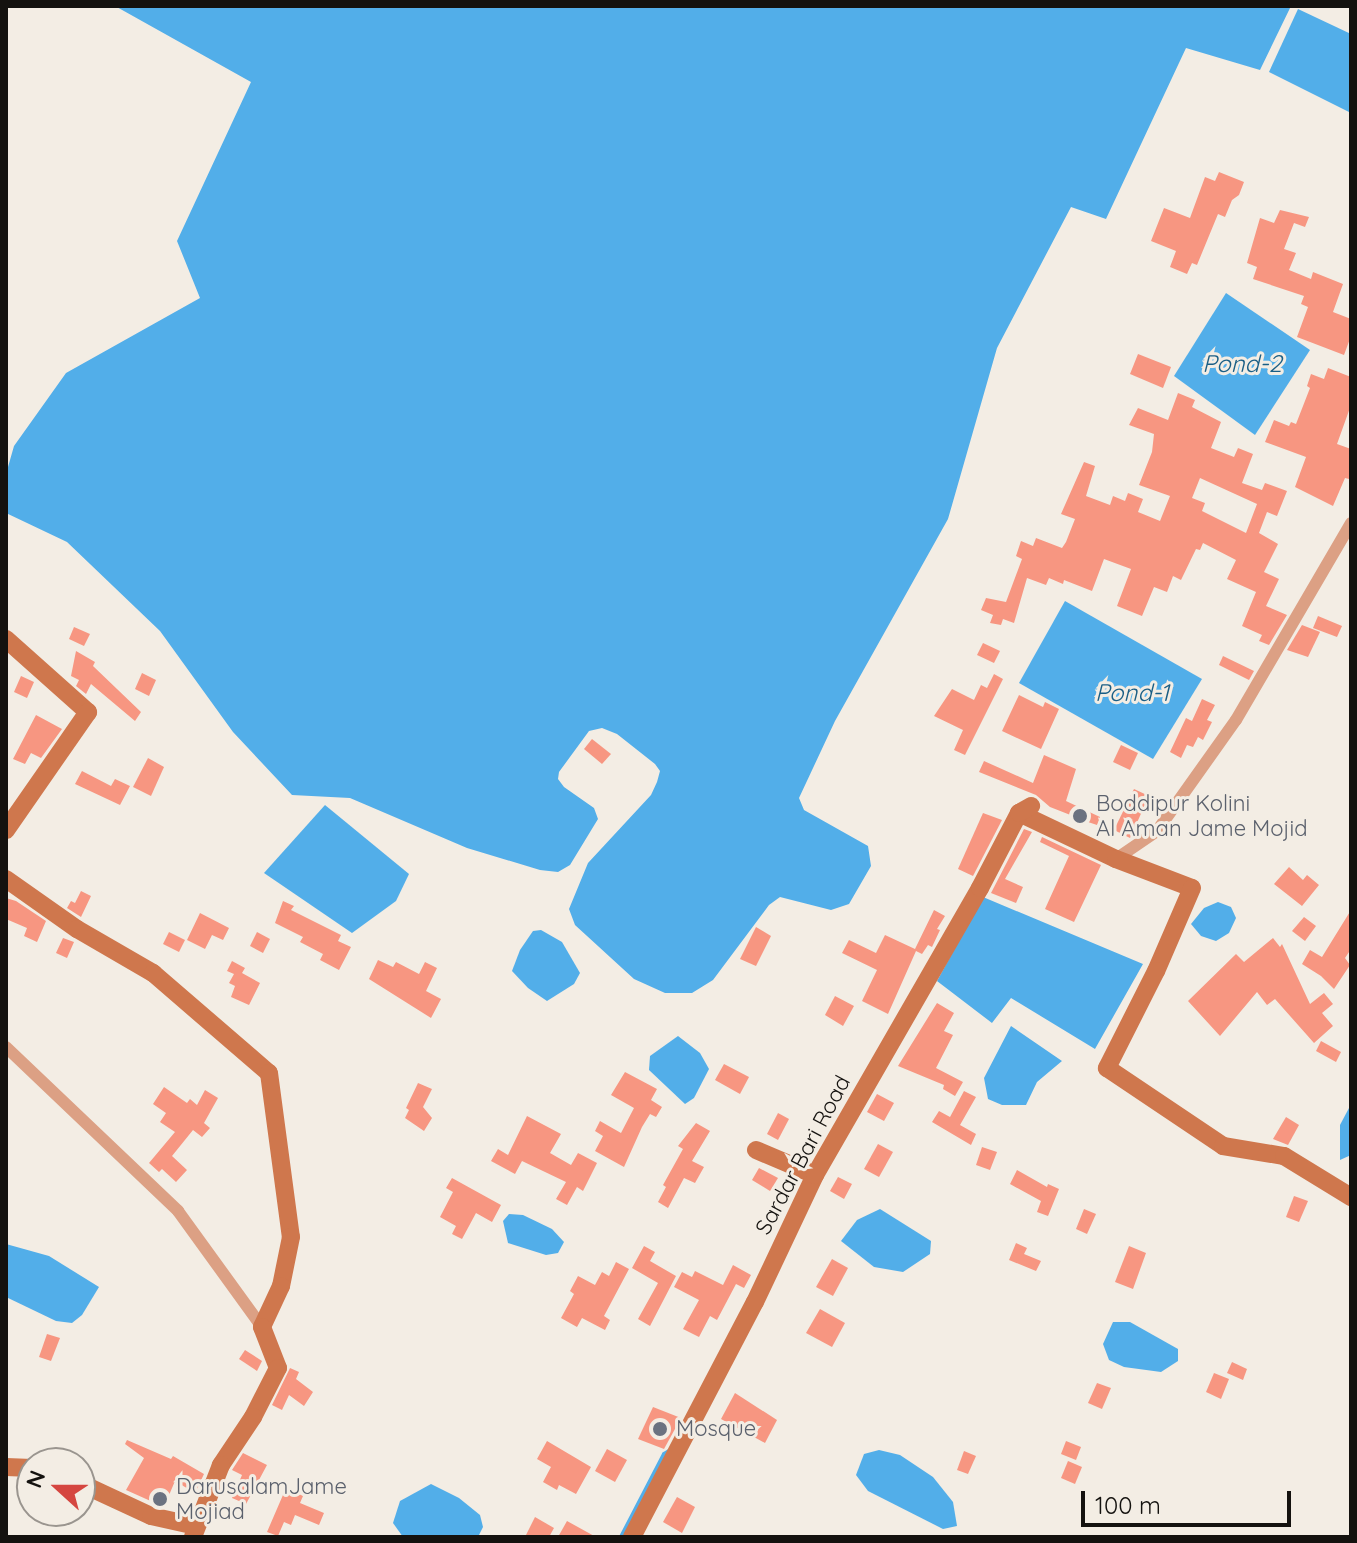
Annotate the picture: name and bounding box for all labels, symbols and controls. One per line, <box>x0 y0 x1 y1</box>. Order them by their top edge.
water label: Pond-2 <box>1202 350 1282 378</box>
water label: Pond-1 <box>1095 679 1169 707</box>
place label: Boddipur Kolini Al Aman Jame Mojid <box>1096 790 1308 842</box>
marker: Boddipur Kolini Al Aman Jame Mojid <box>1071 807 1089 825</box>
street label: Sardar Bari Road <box>750 1071 856 1239</box>
place label: Mosque <box>676 1416 756 1442</box>
marker: Mosque <box>651 1420 669 1438</box>
north arrow <box>16 1447 96 1527</box>
text: N <box>19 1467 51 1492</box>
place label: DarusalamJame Mojiad <box>176 1473 347 1524</box>
scale bar <box>1085 1475 1295 1525</box>
marker: DarusalamJame Mojiad <box>151 1490 169 1508</box>
text: 100 m <box>1095 1490 1161 1520</box>

